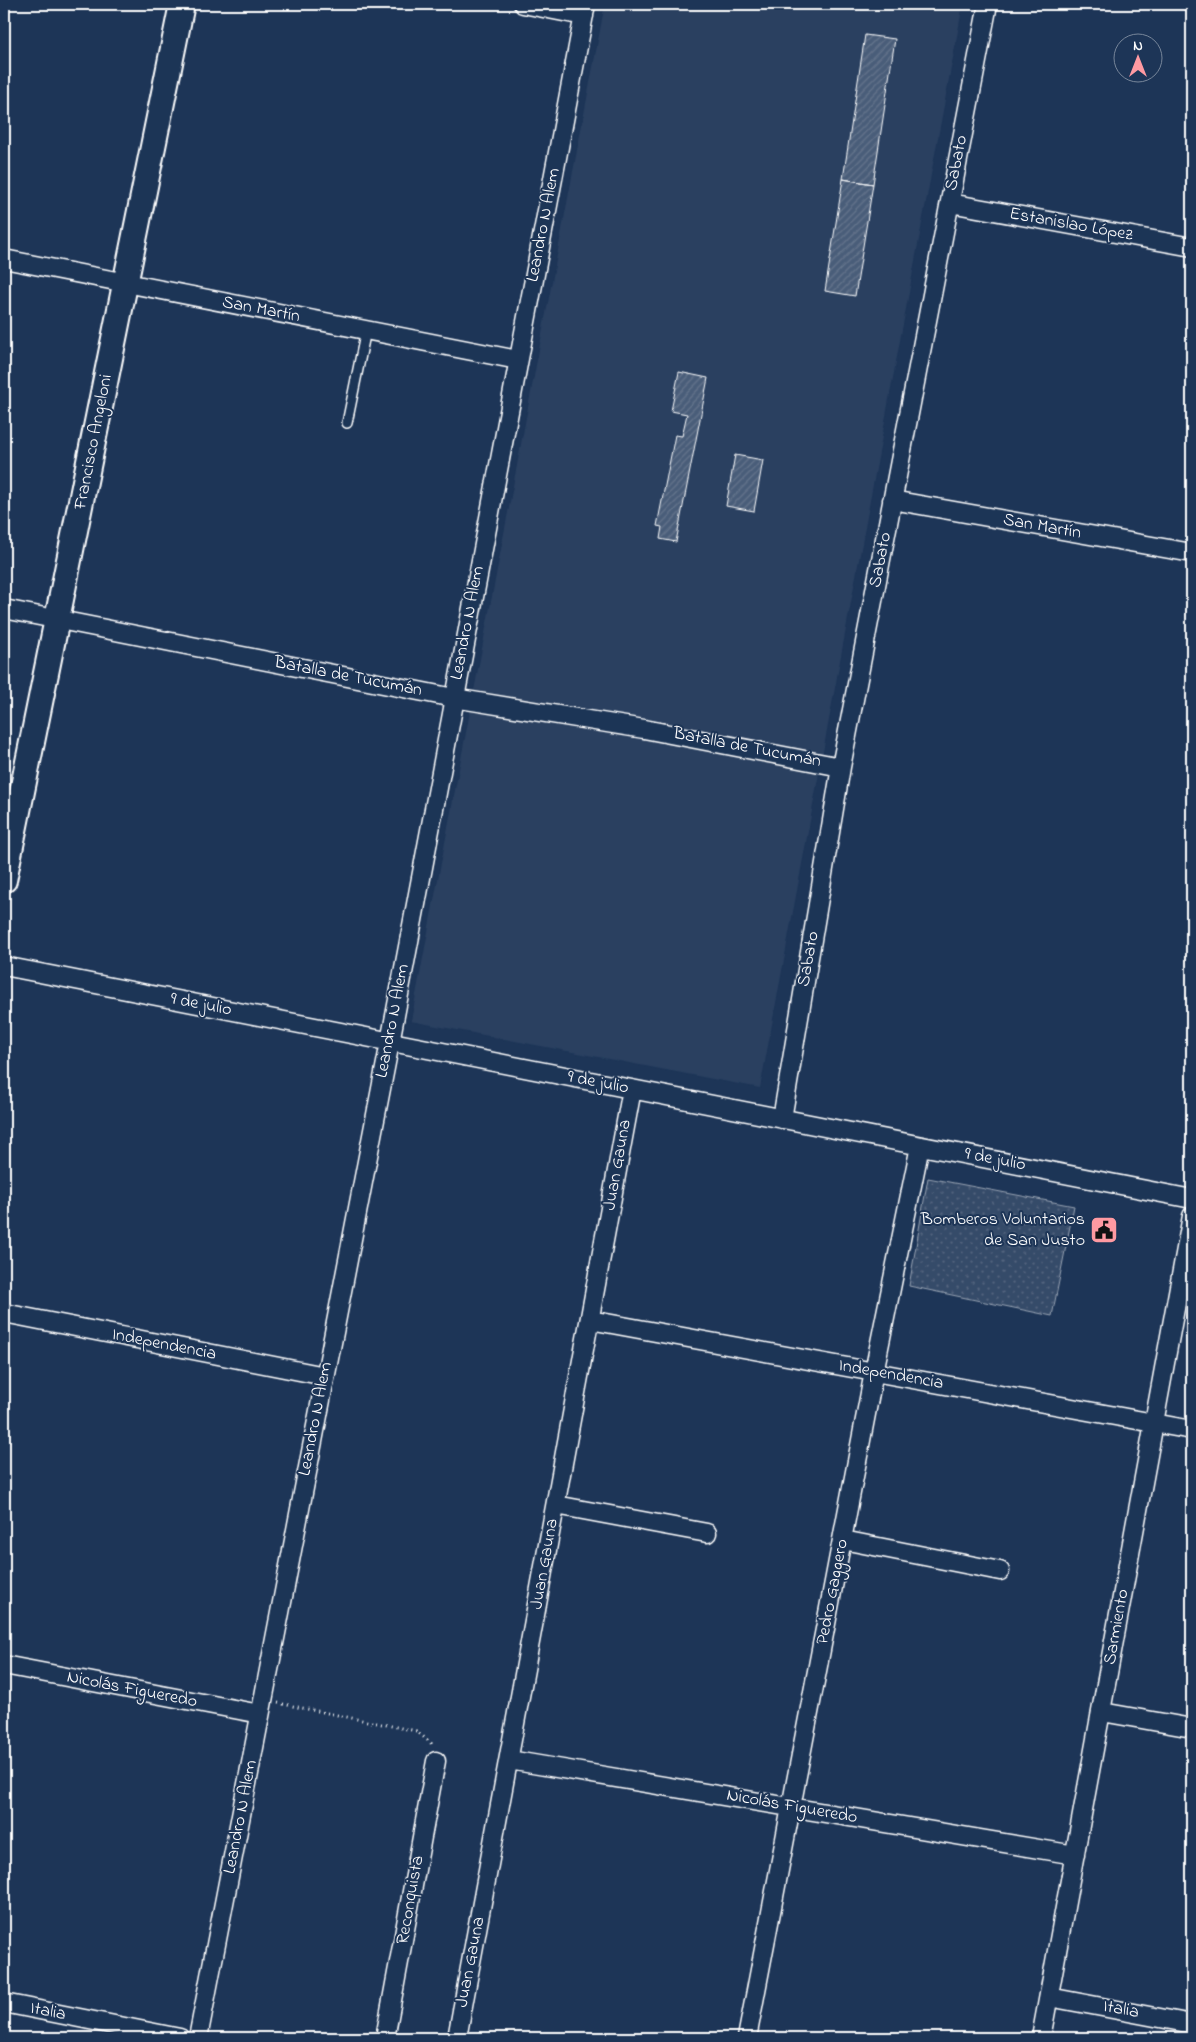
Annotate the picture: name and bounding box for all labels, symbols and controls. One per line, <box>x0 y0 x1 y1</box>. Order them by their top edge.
north arrow <box>1114 32 1164 82</box>
text: N <box>1133 36 1143 57</box>
street label: Sabato <box>939 133 975 193</box>
street label: Leandro N Alem <box>520 166 568 284</box>
street label: Estanislao López <box>1007 201 1135 249</box>
street label: San Martín <box>220 290 302 330</box>
street label: Francisco Angeloni <box>68 372 121 513</box>
street label: San Martín <box>1001 507 1083 547</box>
street label: Sabato <box>863 530 899 590</box>
street label: Leandro N Alem <box>444 564 492 682</box>
street label: Batalla de Tucumán <box>271 650 424 704</box>
street label: Batalla de Tucumán <box>670 721 823 775</box>
street label: Sabato <box>791 929 827 989</box>
street label: Leandro N Alem <box>369 962 417 1080</box>
street label: 9 de julio <box>168 986 234 1024</box>
street label: 9 de julio <box>565 1064 631 1102</box>
street label: Juan Gauna <box>597 1117 639 1213</box>
street label: 9 de julio <box>962 1141 1028 1179</box>
place label: Bomberos Voluntarios de San Justo <box>920 1207 1085 1254</box>
public building icon: Bomberos Voluntarios de San Justo <box>1089 1215 1119 1245</box>
street label: Independencia <box>109 1322 219 1368</box>
street label: Independencia <box>837 1353 945 1397</box>
street label: Leandro N Alem <box>292 1360 340 1478</box>
street label: Juan Gauna <box>524 1516 566 1612</box>
street label: Pedro Gaggero <box>810 1537 857 1647</box>
street label: Sarmiento <box>1098 1587 1136 1667</box>
street label: Nicolás Figueredo <box>64 1665 199 1716</box>
street label: Leandro N Alem <box>217 1758 265 1876</box>
street label: Nicolás Figueredo <box>724 1783 859 1832</box>
street label: Reconquista <box>390 1853 432 1947</box>
street label: Juan Gauna <box>449 1914 493 2010</box>
street label: Italia <box>1101 1994 1141 2026</box>
street label: Italia <box>28 1996 68 2028</box>

